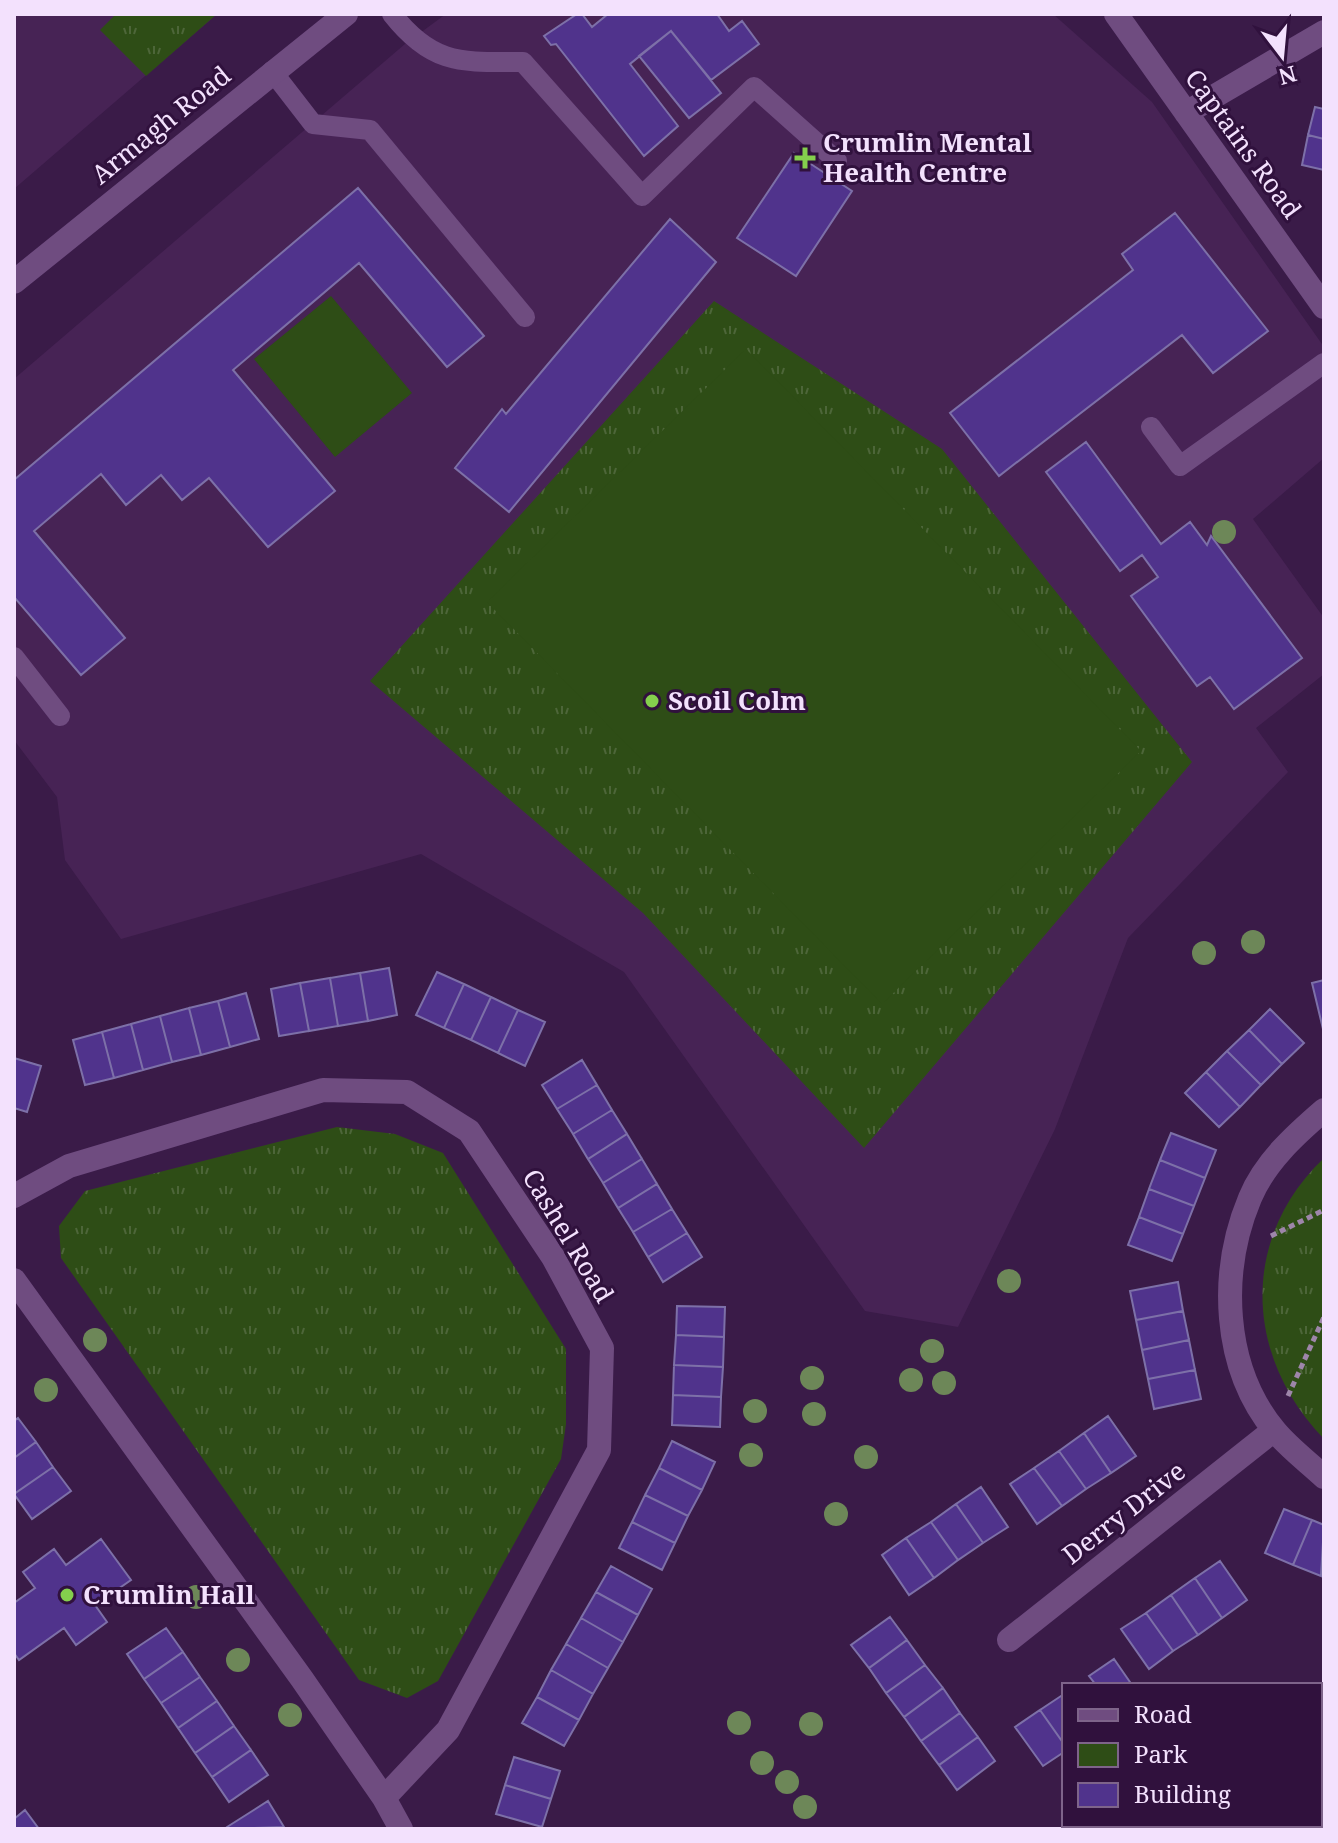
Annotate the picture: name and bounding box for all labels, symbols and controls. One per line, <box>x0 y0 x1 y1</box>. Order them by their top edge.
north arrow <box>1242 16 1322 96</box>
street label: Armagh Road <box>83 57 238 192</box>
text: N <box>1275 59 1300 93</box>
street label: Captains Road <box>1177 61 1310 225</box>
place label: Crumlin Mental Health Centre <box>823 124 1032 190</box>
marker: Crumlin Mental Health Centre <box>794 147 816 169</box>
place label: Scoil Colm <box>668 682 806 718</box>
marker: Scoil Colm <box>643 692 661 710</box>
street label: Cashel Road <box>515 1162 623 1309</box>
street label: Derry Drive <box>1054 1453 1192 1572</box>
place label: Crumlin Hall <box>83 1576 255 1612</box>
marker: Crumlin Hall <box>58 1586 76 1604</box>
legend <box>1062 1683 1322 1827</box>
text: Road <box>1134 1697 1192 1730</box>
text: Park <box>1134 1737 1188 1770</box>
text: Building <box>1134 1777 1231 1810</box>

